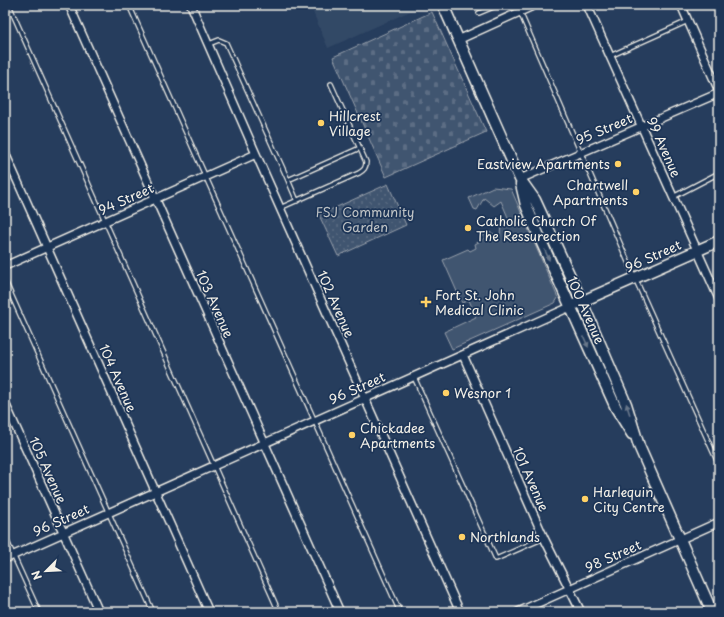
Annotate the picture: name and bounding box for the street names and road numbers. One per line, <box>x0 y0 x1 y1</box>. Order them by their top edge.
street label: 95 Street <box>573 108 635 149</box>
street label: 99 Avenue <box>643 114 686 180</box>
street label: 94 Street <box>95 178 157 219</box>
street label: 96 Street <box>622 235 684 276</box>
street label: 103 Avenue <box>192 267 239 341</box>
street label: 102 Avenue <box>313 267 360 340</box>
street label: 100 Avenue <box>563 273 610 347</box>
street label: 104 Avenue <box>95 341 142 415</box>
street label: 96 Street <box>326 367 388 408</box>
street label: 105 Avenue <box>25 433 72 506</box>
street label: 101 Avenue <box>509 443 554 514</box>
street label: 96 Street <box>30 499 92 540</box>
street label: 98 Street <box>582 535 644 576</box>

